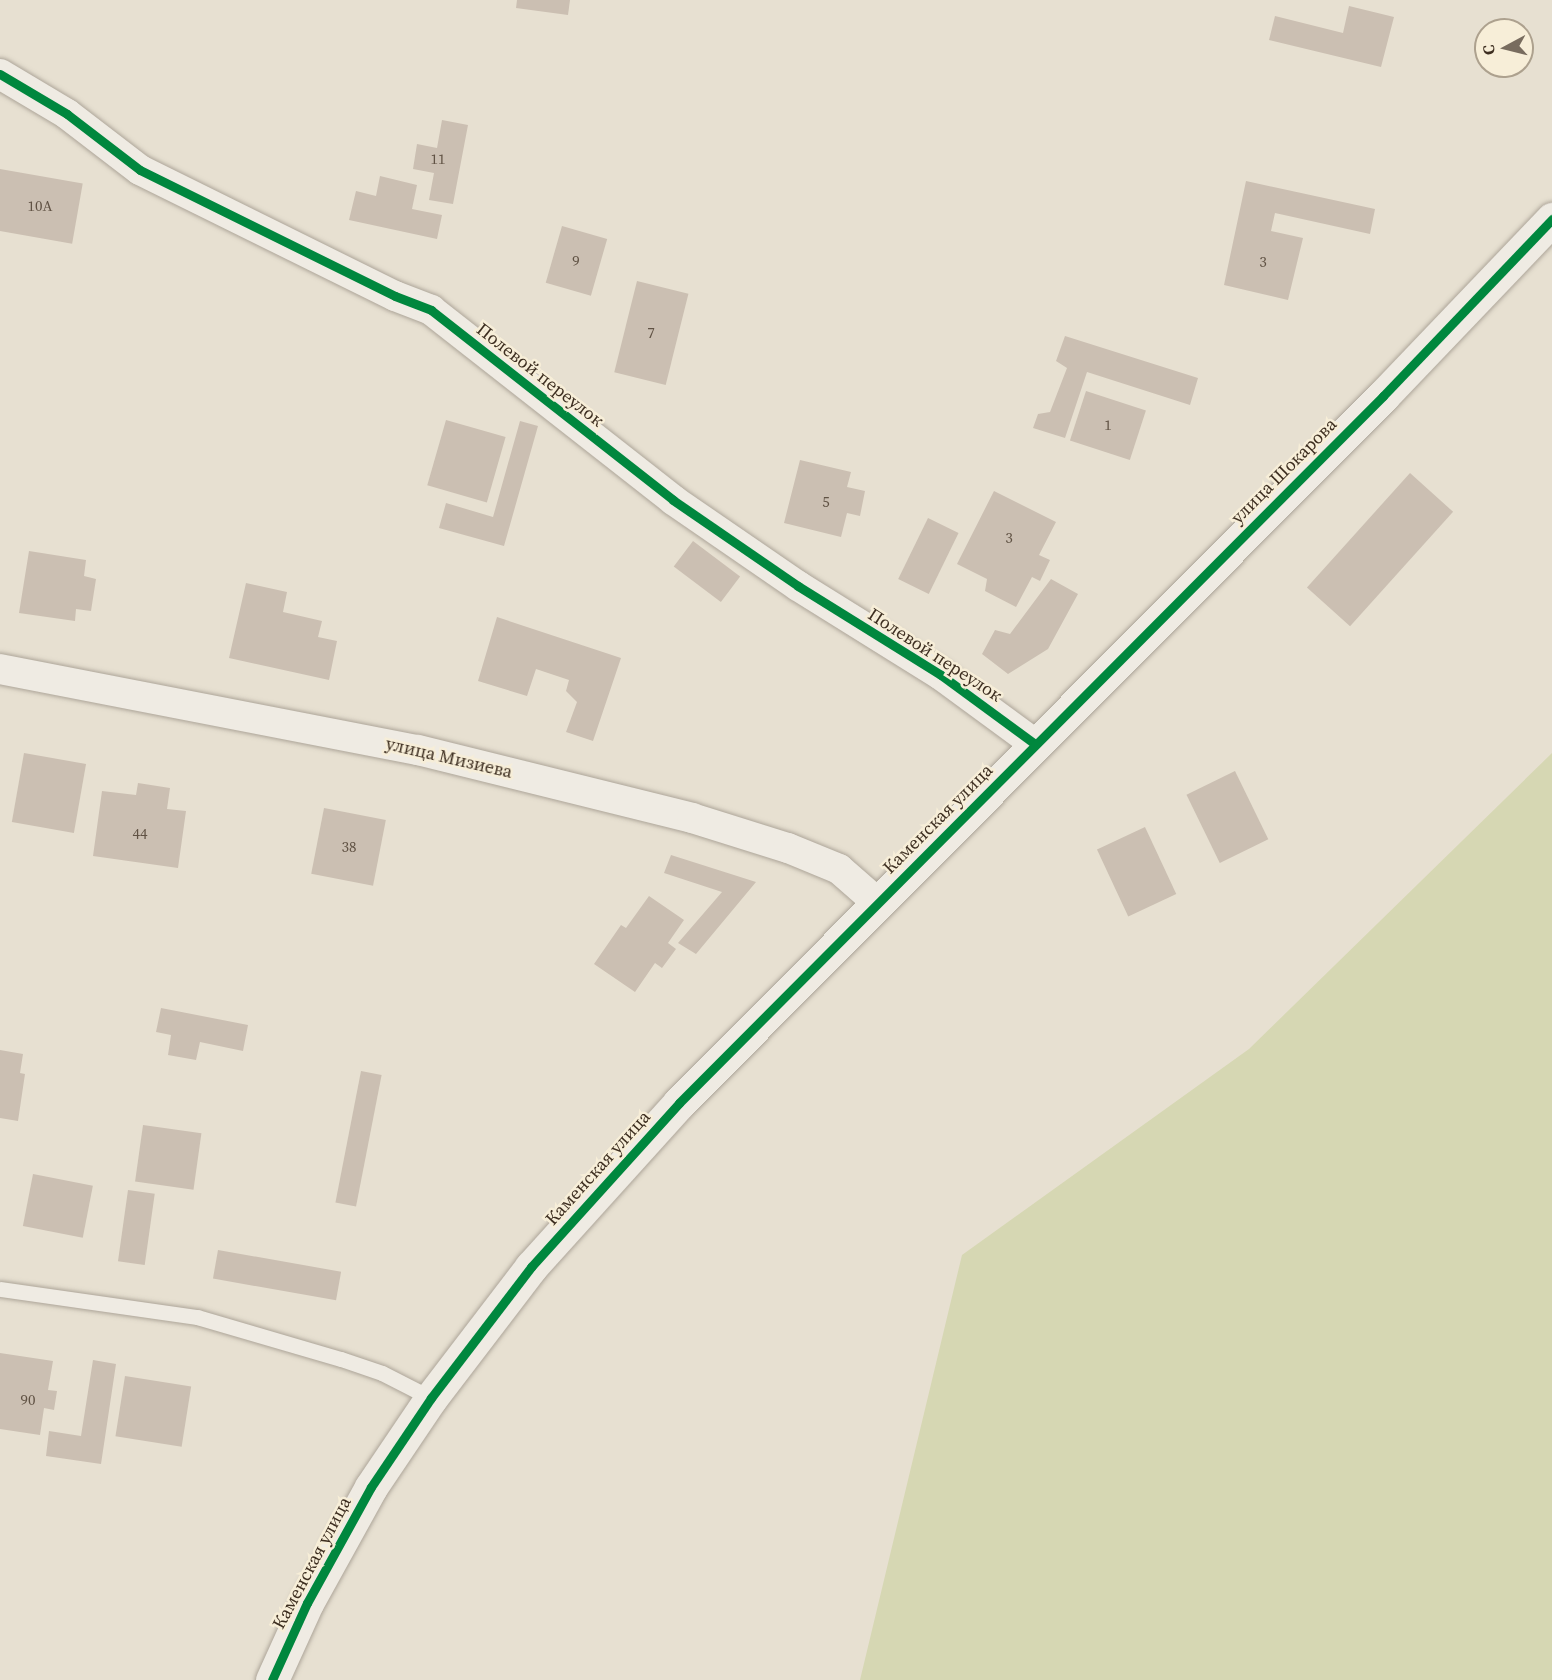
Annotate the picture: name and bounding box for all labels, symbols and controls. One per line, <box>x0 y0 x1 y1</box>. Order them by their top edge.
north arrow <box>1474 18 1534 78</box>
text: С <box>1477 44 1500 56</box>
house number: 11 <box>431 150 445 168</box>
house number: 10А <box>28 197 52 215</box>
house number: 9 <box>572 252 580 270</box>
house number: 3 <box>1259 253 1267 271</box>
street label: Полевой переулок <box>472 319 608 431</box>
house number: 7 <box>647 324 655 342</box>
street label: улица Шокарова <box>1227 414 1341 528</box>
house number: 1 <box>1104 416 1112 434</box>
house number: 5 <box>822 493 830 511</box>
house number: 3 <box>1005 529 1013 547</box>
street label: Полевой переулок <box>864 604 1006 706</box>
street label: улица Мизиева <box>383 733 515 783</box>
street label: Каменская улица <box>879 760 997 878</box>
house number: 44 <box>133 825 147 843</box>
house number: 38 <box>342 838 356 856</box>
street label: Каменская улица <box>541 1106 655 1230</box>
house number: 90 <box>21 1391 35 1409</box>
street label: Каменская улица <box>268 1493 356 1633</box>

